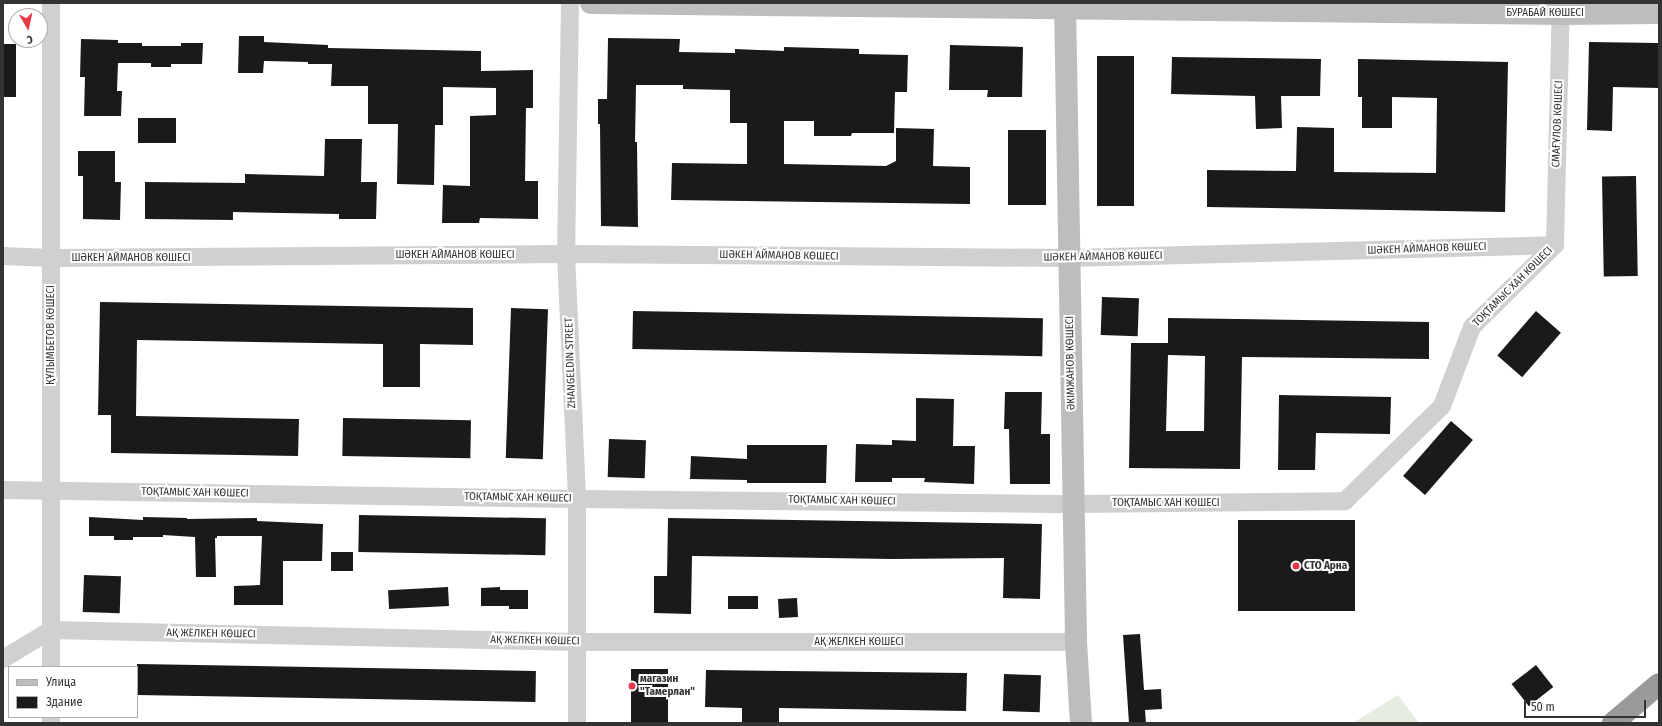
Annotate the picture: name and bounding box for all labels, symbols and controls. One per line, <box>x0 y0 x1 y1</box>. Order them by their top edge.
street label: БУРАБАЙ КӨШЕСІ <box>1506 6 1584 20</box>
north arrow <box>8 8 48 48</box>
text: С <box>26 32 34 46</box>
street label: СМАҒҰЛОВ КӨШЕСІ <box>1550 80 1566 168</box>
street label: ШӘКЕН АЙМАНОВ КӨШЕСІ <box>1367 240 1487 258</box>
street label: ТОҚТАМЫС ХАН КӨШЕСІ <box>1470 244 1556 330</box>
street label: ШӘКЕН АЙМАНОВ КӨШЕСІ <box>395 248 515 262</box>
street label: ШӘКЕН АЙМАНОВ КӨШЕСІ <box>719 248 839 264</box>
street label: ШӘКЕН АЙМАНОВ КӨШЕСІ <box>1043 249 1163 265</box>
street label: ШӘКЕН АЙМАНОВ КӨШЕСІ <box>71 251 191 265</box>
street label: ҚҰЛЫМБЕТОВ КӨШЕСІ <box>44 285 58 385</box>
street label: ӘКІМЖАНОВ КӨШЕСІ <box>1064 316 1078 410</box>
street label: ZHANGELDIN STREET <box>563 317 579 409</box>
street label: ТОҚТАМЫС ХАН КӨШЕСІ <box>141 485 249 501</box>
street label: ТОҚТАМЫС ХАН КӨШЕСІ <box>464 490 572 506</box>
street label: ТОҚТАМЫС ХАН КӨШЕСІ <box>788 493 896 509</box>
street label: ТОҚТАМЫС ХАН КӨШЕСІ <box>1112 496 1220 510</box>
place label: СТО Арна <box>1304 559 1347 573</box>
marker: СТО Арна <box>1291 561 1301 571</box>
street label: АҚ ЖЕЛКЕН КӨШЕСІ <box>166 627 256 641</box>
street label: АҚ ЖЕЛКЕН КӨШЕСІ <box>490 634 580 648</box>
street label: АҚ ЖЕЛКЕН КӨШЕСІ <box>814 635 904 649</box>
legend <box>8 666 138 718</box>
place label: магазин "Тамерлан" <box>640 673 695 699</box>
text: Улица <box>46 675 76 689</box>
marker: магазин "Тамерлан" <box>627 681 637 691</box>
scale bar <box>1526 692 1648 718</box>
text: Здание <box>46 695 82 709</box>
text: 50 m <box>1531 700 1555 714</box>

